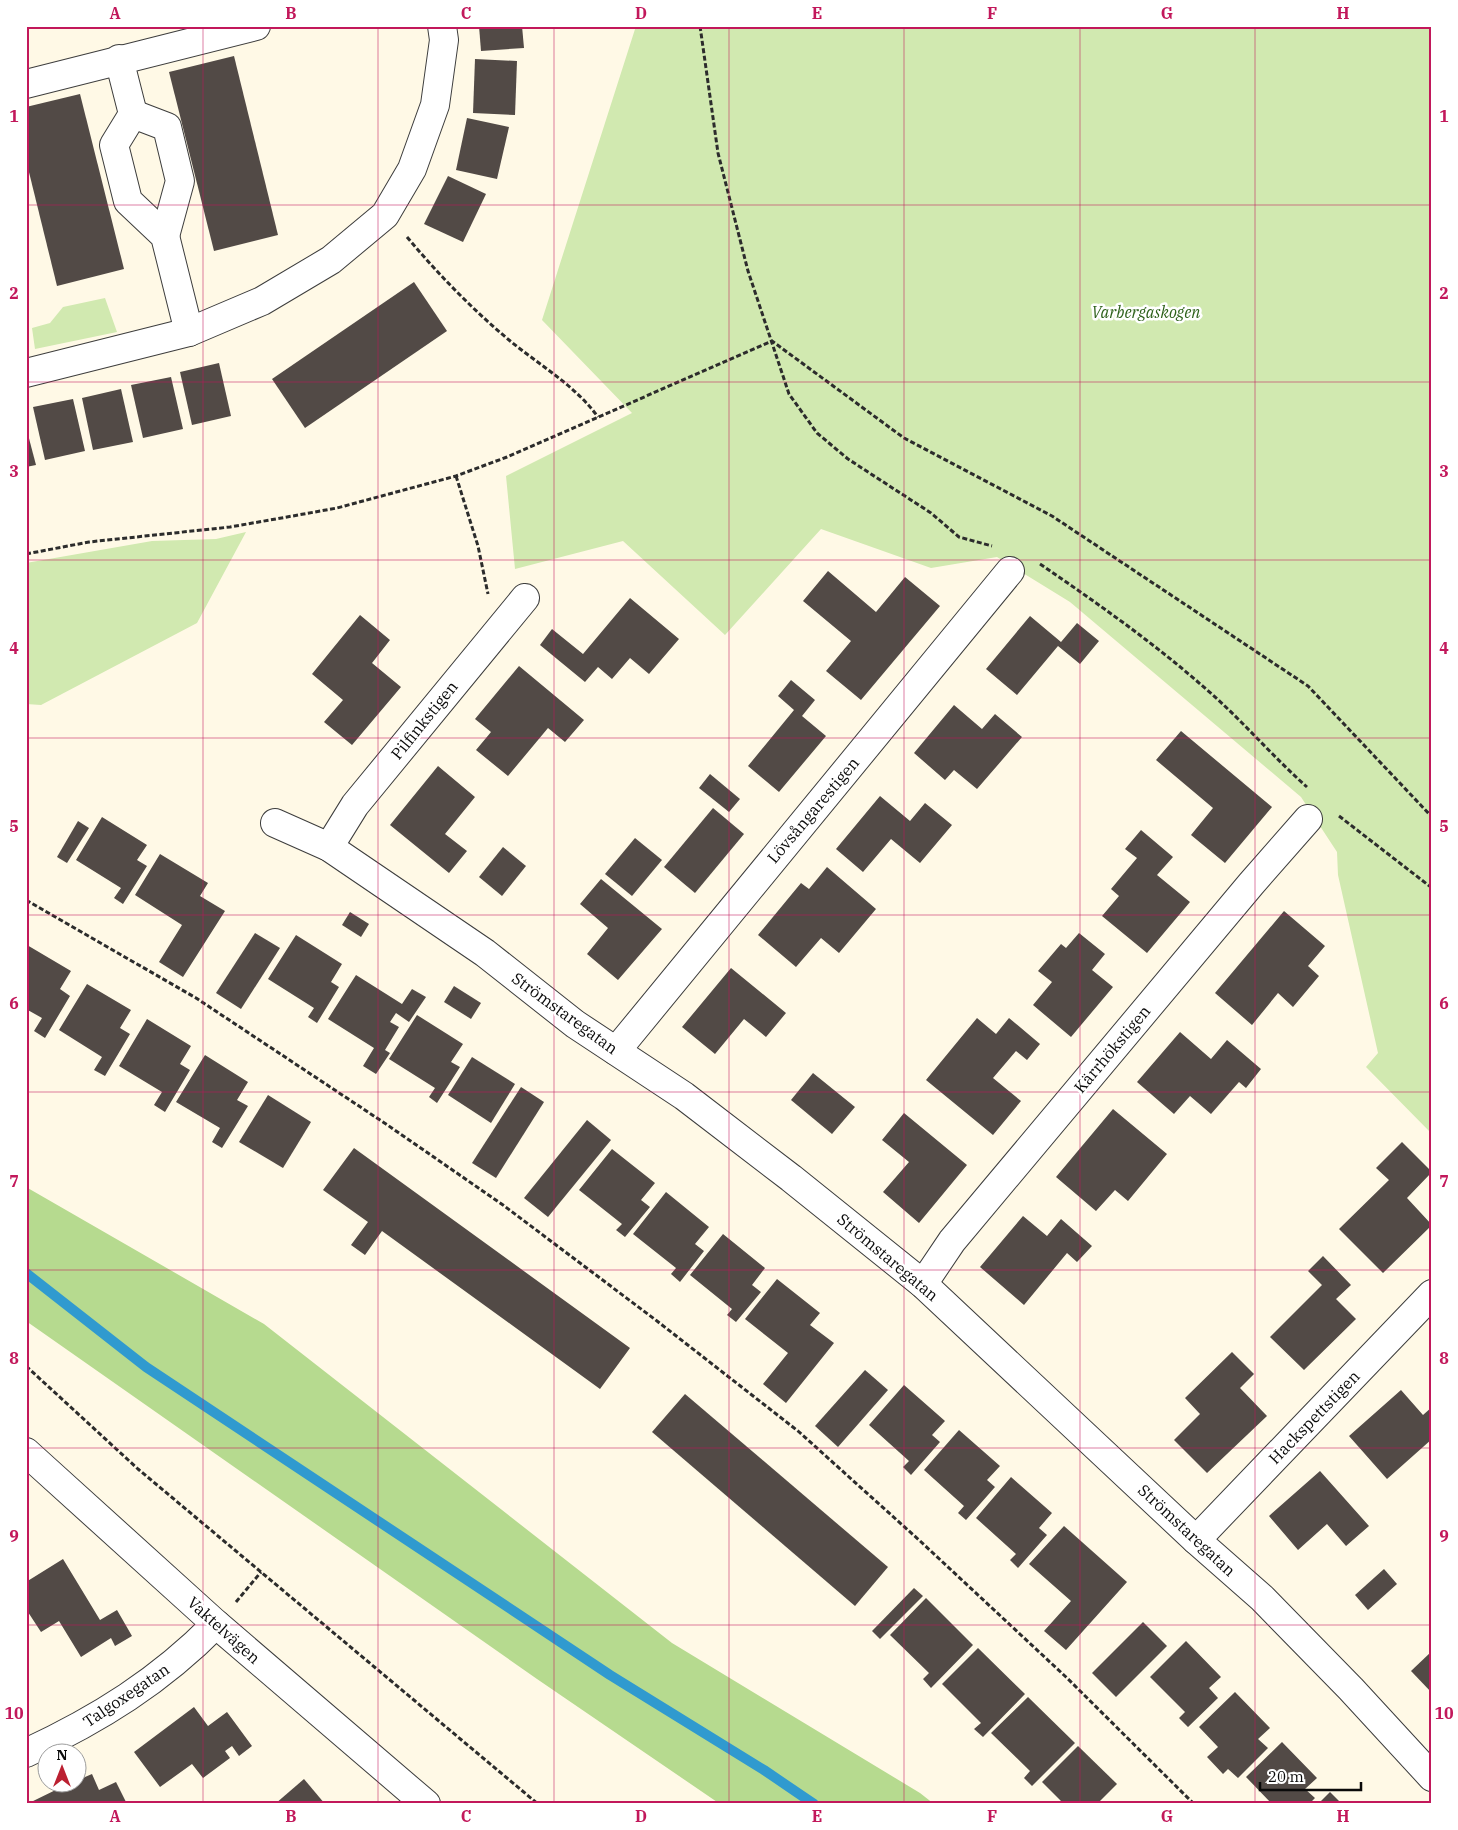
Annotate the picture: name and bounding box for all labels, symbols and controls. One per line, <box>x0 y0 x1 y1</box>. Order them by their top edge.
text: A <box>109 3 121 23</box>
text: B <box>285 3 297 23</box>
text: C <box>461 3 471 23</box>
text: D <box>635 3 647 23</box>
text: E <box>812 3 822 23</box>
text: F <box>987 3 997 23</box>
text: G <box>1161 3 1173 23</box>
text: H <box>1337 3 1350 23</box>
text: 1 <box>9 106 19 126</box>
text: 1 <box>1439 106 1449 126</box>
text: 2 <box>9 283 19 303</box>
text: 2 <box>1439 283 1449 303</box>
park label: Varbergaskogen <box>1092 302 1200 322</box>
text: 3 <box>9 461 19 481</box>
text: 3 <box>1439 461 1449 481</box>
text: 4 <box>9 638 19 658</box>
text: 4 <box>1439 638 1449 658</box>
street label: Pilfinkstigen <box>386 677 462 763</box>
street label: Lövsångarestigen <box>763 753 863 867</box>
text: 5 <box>9 816 19 836</box>
text: 5 <box>1439 816 1449 836</box>
street label: Strömstaregatan <box>508 968 622 1058</box>
text: 6 <box>9 993 19 1013</box>
text: 6 <box>1439 993 1449 1013</box>
street label: Kärrhökstigen <box>1070 1001 1154 1097</box>
text: 7 <box>9 1171 19 1191</box>
text: 7 <box>1439 1171 1449 1191</box>
street label: Strömstaregatan <box>833 1209 943 1305</box>
text: 8 <box>9 1348 19 1368</box>
text: 8 <box>1439 1348 1449 1368</box>
street label: Hackspettstigen <box>1264 1366 1364 1468</box>
street label: Strömstaregatan <box>1134 1480 1240 1580</box>
text: 9 <box>9 1526 19 1546</box>
text: 9 <box>1439 1526 1449 1546</box>
street label: Vaktelvägen <box>184 1592 264 1668</box>
street label: Talgoxegatan <box>79 1659 173 1731</box>
text: 10 <box>4 1703 24 1723</box>
text: 10 <box>1434 1703 1454 1723</box>
north arrow <box>38 1742 88 1792</box>
text: N <box>56 1746 68 1764</box>
scale bar <box>1260 1760 1362 1792</box>
text: 20 m <box>1268 1767 1304 1786</box>
text: A <box>109 1806 121 1826</box>
text: B <box>285 1806 297 1826</box>
text: C <box>461 1806 471 1826</box>
text: D <box>635 1806 647 1826</box>
text: E <box>812 1806 822 1826</box>
text: F <box>987 1806 997 1826</box>
text: G <box>1161 1806 1173 1826</box>
text: H <box>1337 1806 1350 1826</box>

